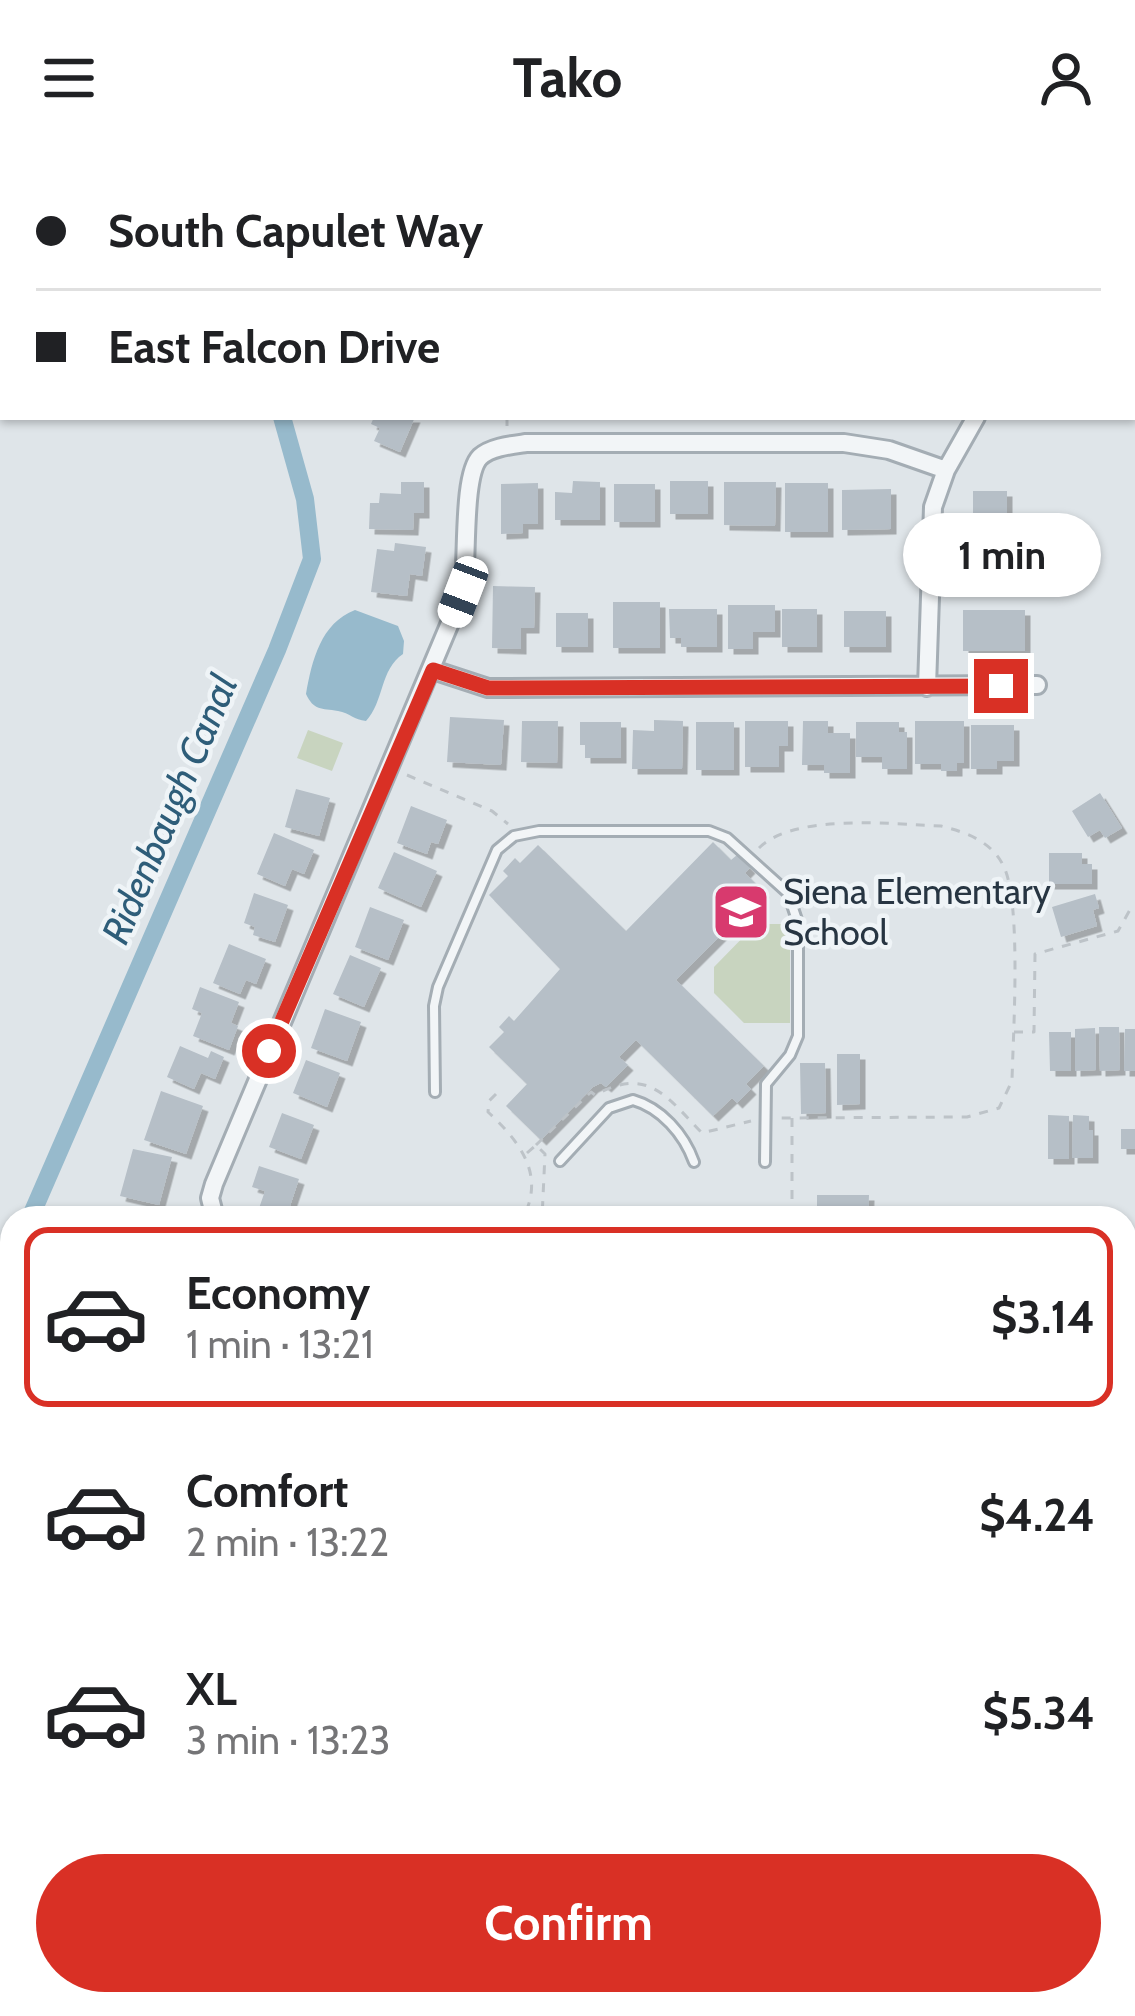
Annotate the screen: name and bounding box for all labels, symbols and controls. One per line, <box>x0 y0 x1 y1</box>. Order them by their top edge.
icon: menu <box>36 45 102 111</box>
text: Tako <box>513 45 622 111</box>
icon: person <box>1033 45 1099 111</box>
text: South Capulet Way <box>108 204 483 258</box>
text: East Falcon Drive <box>108 320 440 374</box>
callout: 1 min <box>902 512 1100 596</box>
text: 1 min <box>958 531 1046 579</box>
car <box>433 552 493 632</box>
route end <box>974 659 1028 713</box>
water label: Ridenbaugh Canal <box>91 667 247 951</box>
place label: Siena Elementary School <box>783 869 1051 954</box>
school or university icon: Siena Elementary School <box>710 881 772 943</box>
route start <box>242 1024 296 1078</box>
icon: car <box>42 1263 150 1371</box>
text: Economy <box>186 1266 370 1320</box>
text: $3.14 <box>991 1290 1095 1344</box>
text: 1 min · 13:21 <box>186 1320 374 1368</box>
icon: car <box>42 1461 150 1569</box>
text: Comfort <box>186 1464 349 1518</box>
text: $4.24 <box>979 1488 1095 1542</box>
text: 2 min · 13:22 <box>186 1518 389 1566</box>
icon: car <box>42 1659 150 1767</box>
text: XL <box>186 1662 237 1716</box>
text: $5.34 <box>983 1686 1095 1740</box>
text: 3 min · 13:23 <box>186 1716 390 1764</box>
button: Confirm <box>36 1854 1101 1992</box>

